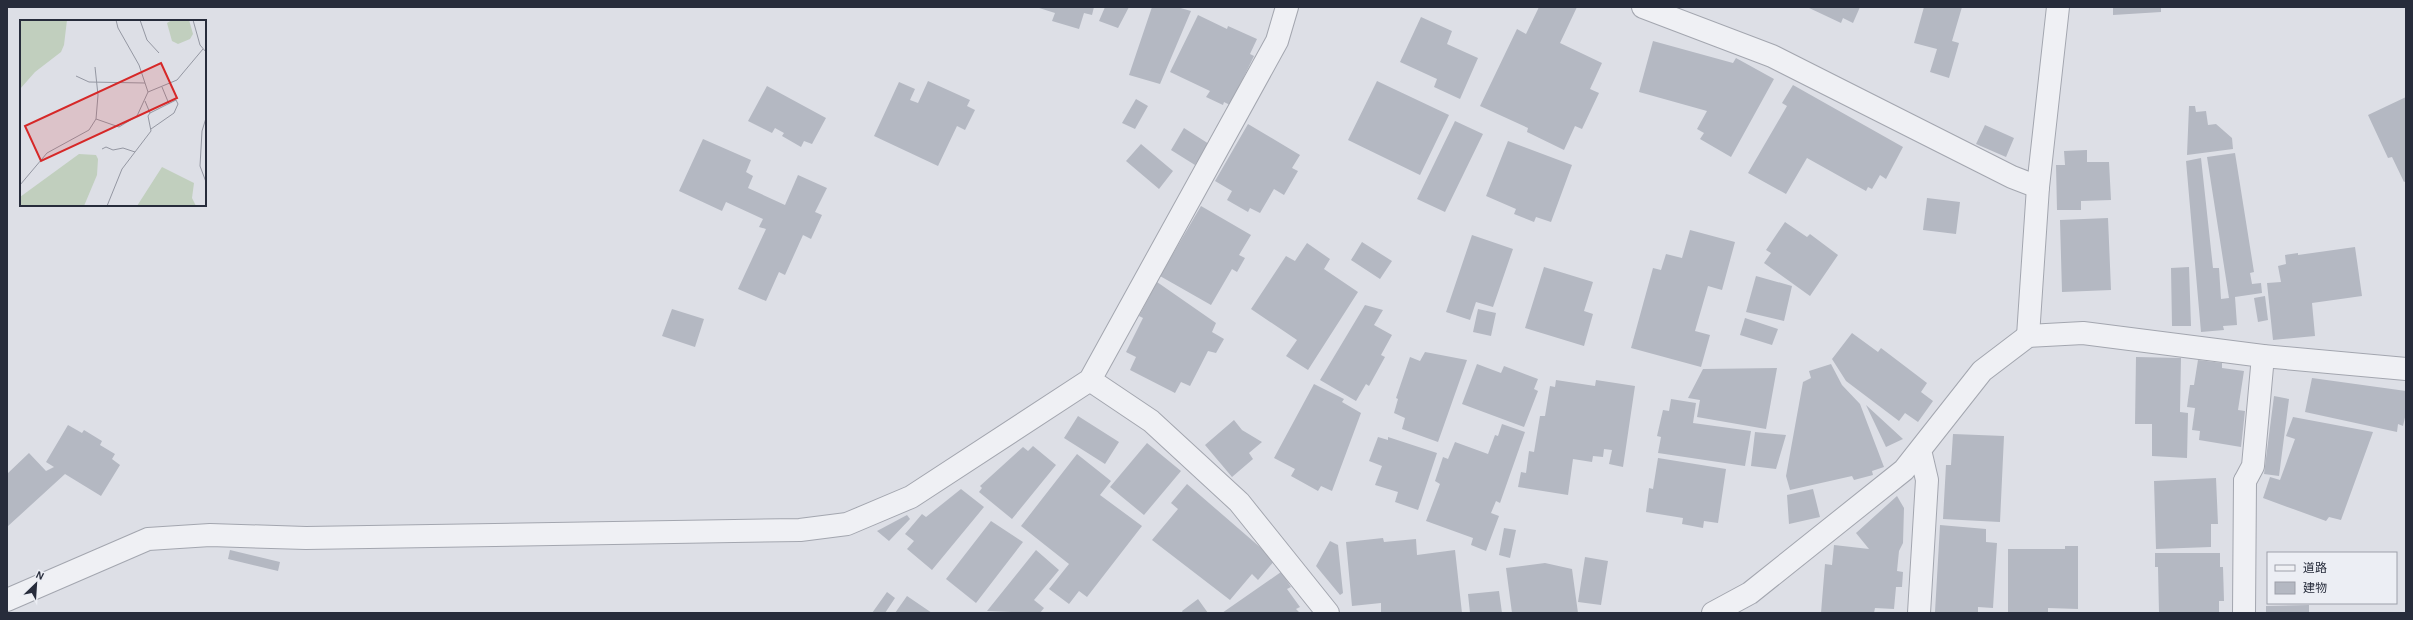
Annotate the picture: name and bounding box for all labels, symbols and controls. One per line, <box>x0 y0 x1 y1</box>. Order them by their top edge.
inset map <box>20 20 206 206</box>
legend <box>2267 552 2397 604</box>
text: 道路 <box>2303 561 2327 574</box>
north arrow <box>16 564 56 604</box>
text: N <box>34 569 46 582</box>
text: 建物 <box>2303 581 2327 594</box>

